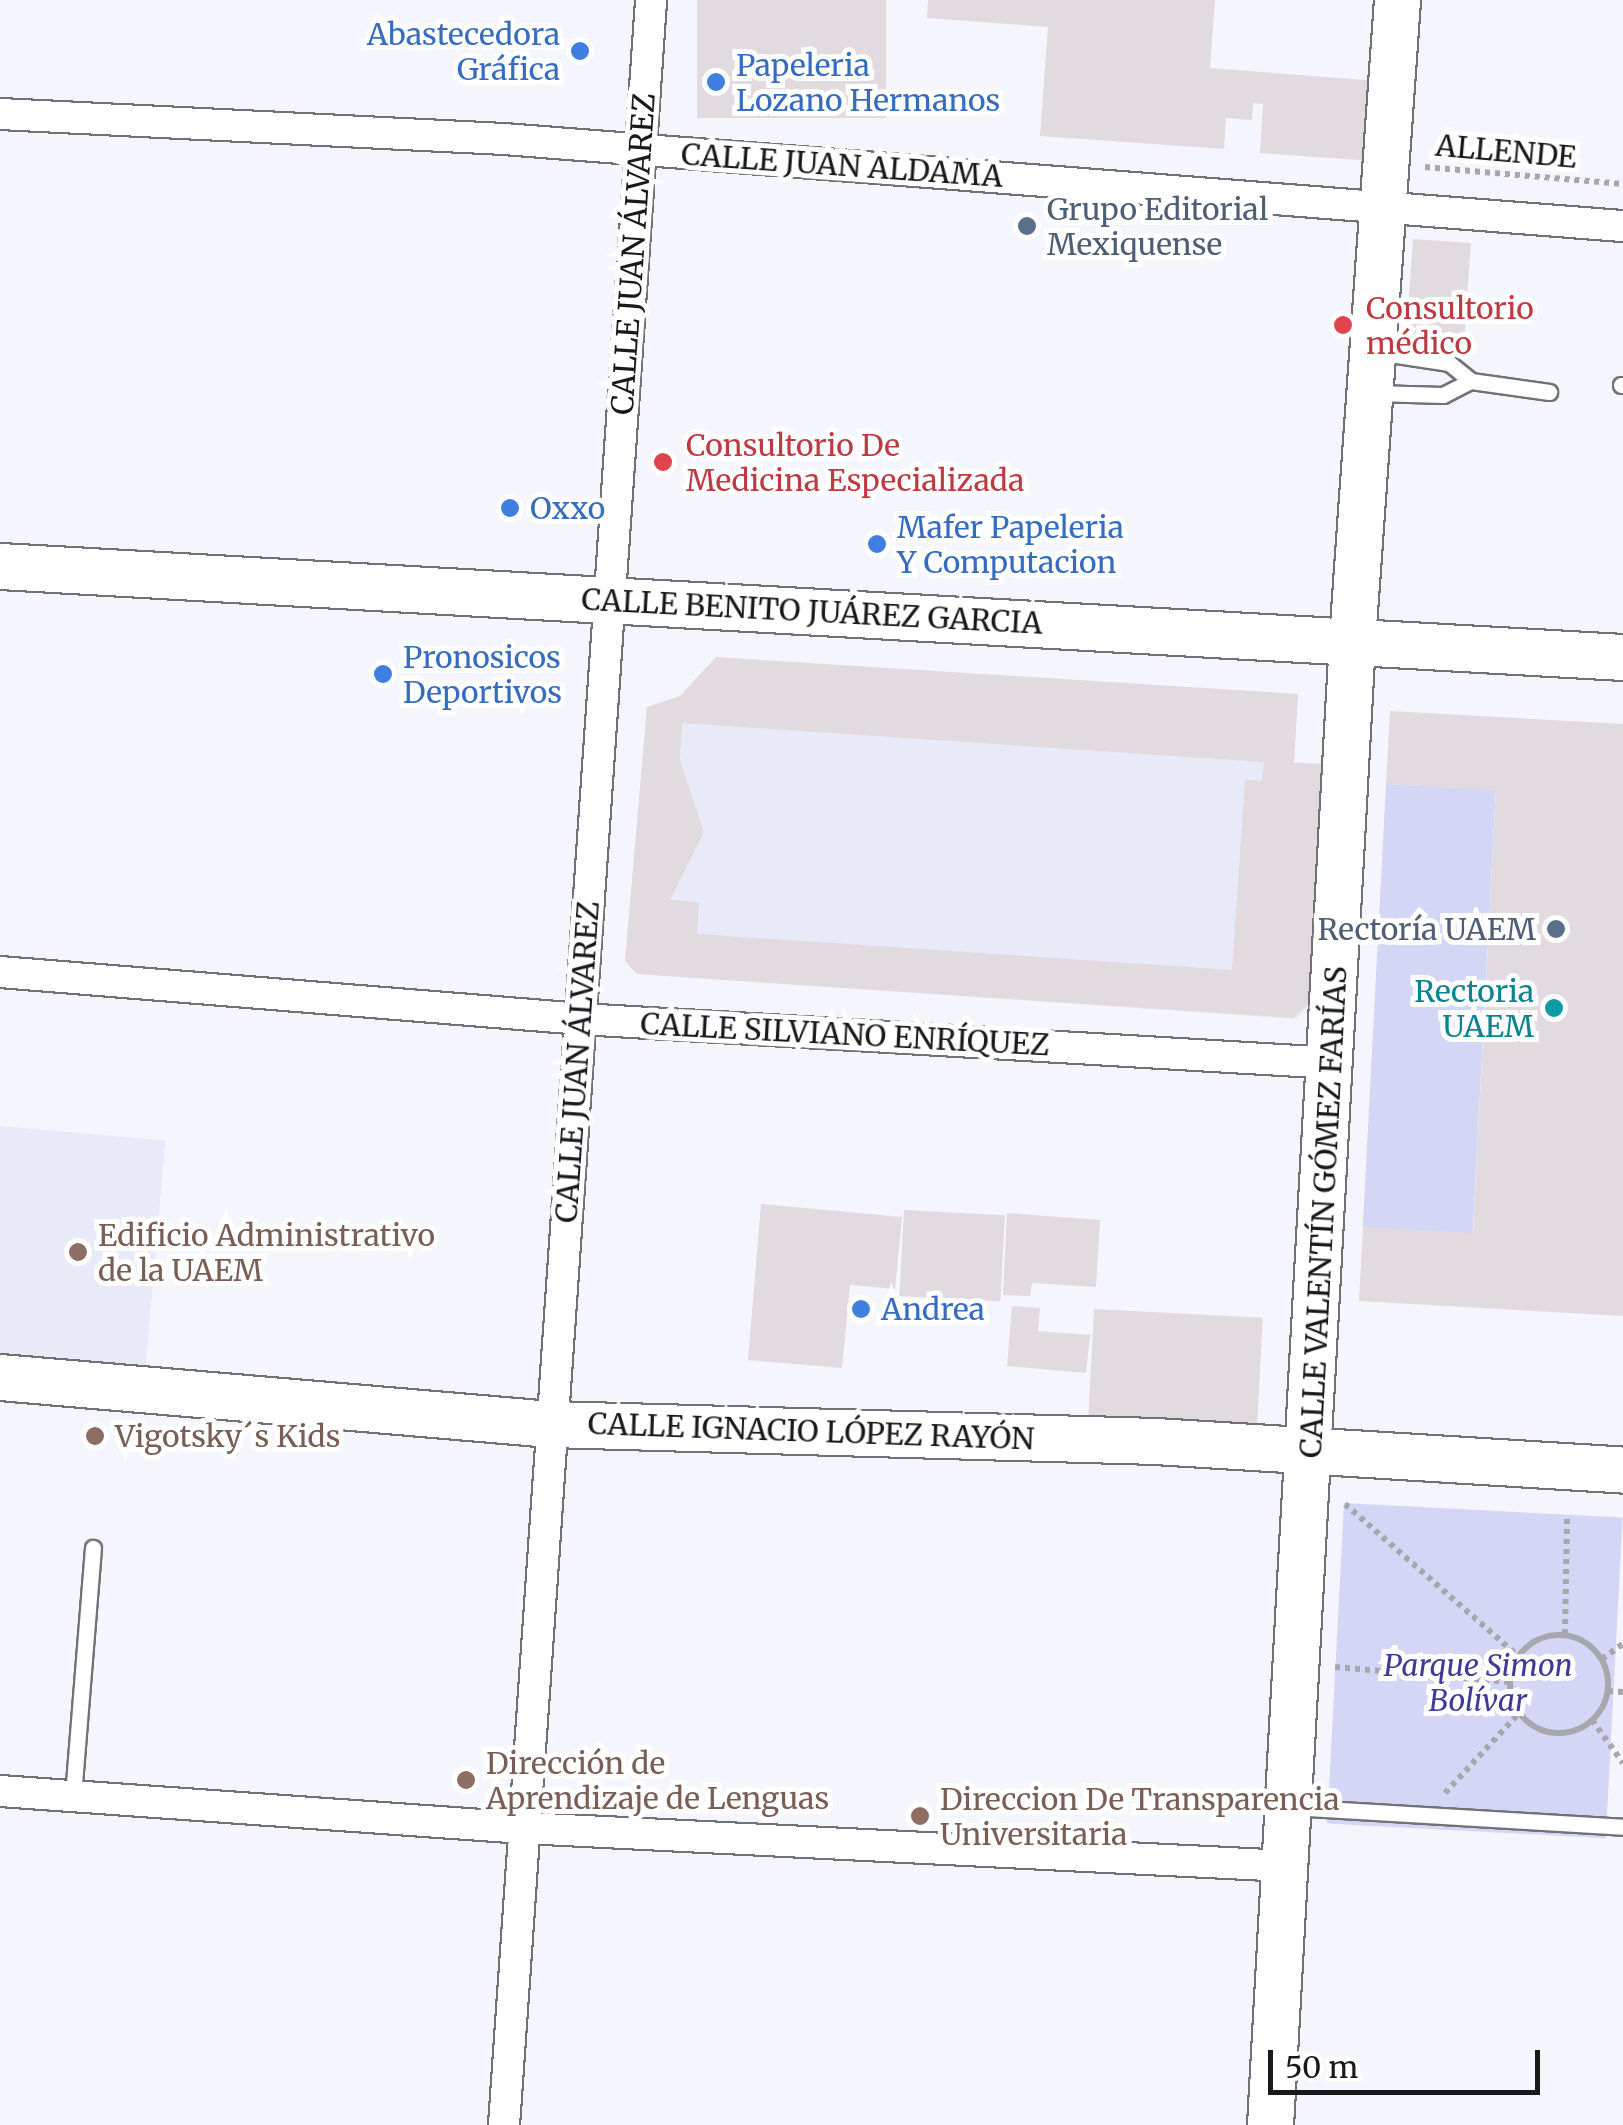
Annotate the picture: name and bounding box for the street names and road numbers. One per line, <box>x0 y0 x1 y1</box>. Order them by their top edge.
street label: CALLE JUAN ÁLVAREZ <box>604 92 662 416</box>
street label: ALLENDE <box>1434 127 1578 175</box>
street label: CALLE JUAN ALDAMA <box>680 136 1004 194</box>
street label: CALLE BENITO JUÁREZ GARCIA <box>581 581 1043 641</box>
street label: CALLE JUAN ÁLVAREZ <box>548 900 606 1224</box>
street label: CALLE VALENTÍN GÓMEZ FARÍAS <box>1292 965 1354 1459</box>
street label: CALLE SILVIANO ENRÍQUEZ <box>639 1005 1051 1063</box>
street label: CALLE IGNACIO LÓPEZ RAYÓN <box>587 1405 1035 1457</box>

